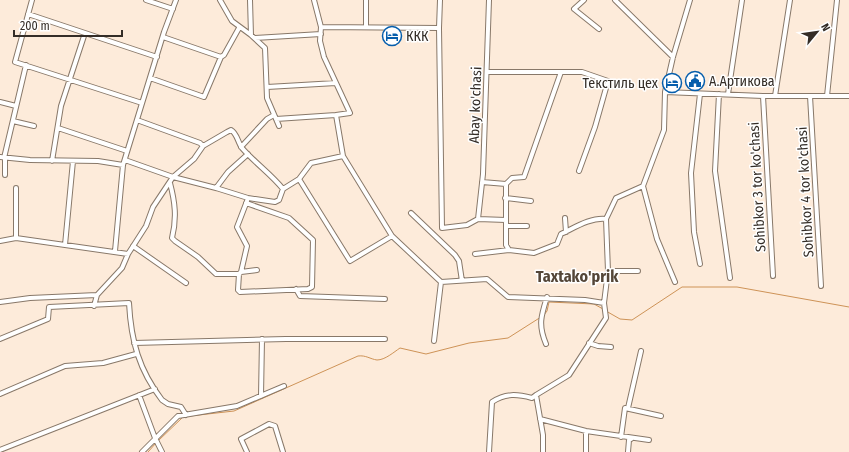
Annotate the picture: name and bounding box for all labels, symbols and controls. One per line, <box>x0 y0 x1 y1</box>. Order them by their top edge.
scale bar <box>14 12 122 38</box>
north arrow <box>797 12 837 52</box>
text: 200 m <box>20 19 50 33</box>
text: N <box>818 21 833 33</box>
hotel icon: ККК <box>381 25 403 47</box>
place label: ККК <box>406 28 429 45</box>
street label: Abay ko'chasi <box>466 66 485 144</box>
public building icon: А.Артикова <box>684 70 706 92</box>
hotel icon: Текстиль цех <box>661 72 683 94</box>
place label: А.Артикова <box>709 73 775 90</box>
place label: Текстиль цех <box>583 75 659 92</box>
street label: Sohibkor 3 tor ko'chasi <box>746 122 769 252</box>
street label: Sohibkor 4 tor ko'chasi <box>794 126 817 258</box>
district label: Taxtako'prik <box>536 267 619 286</box>

